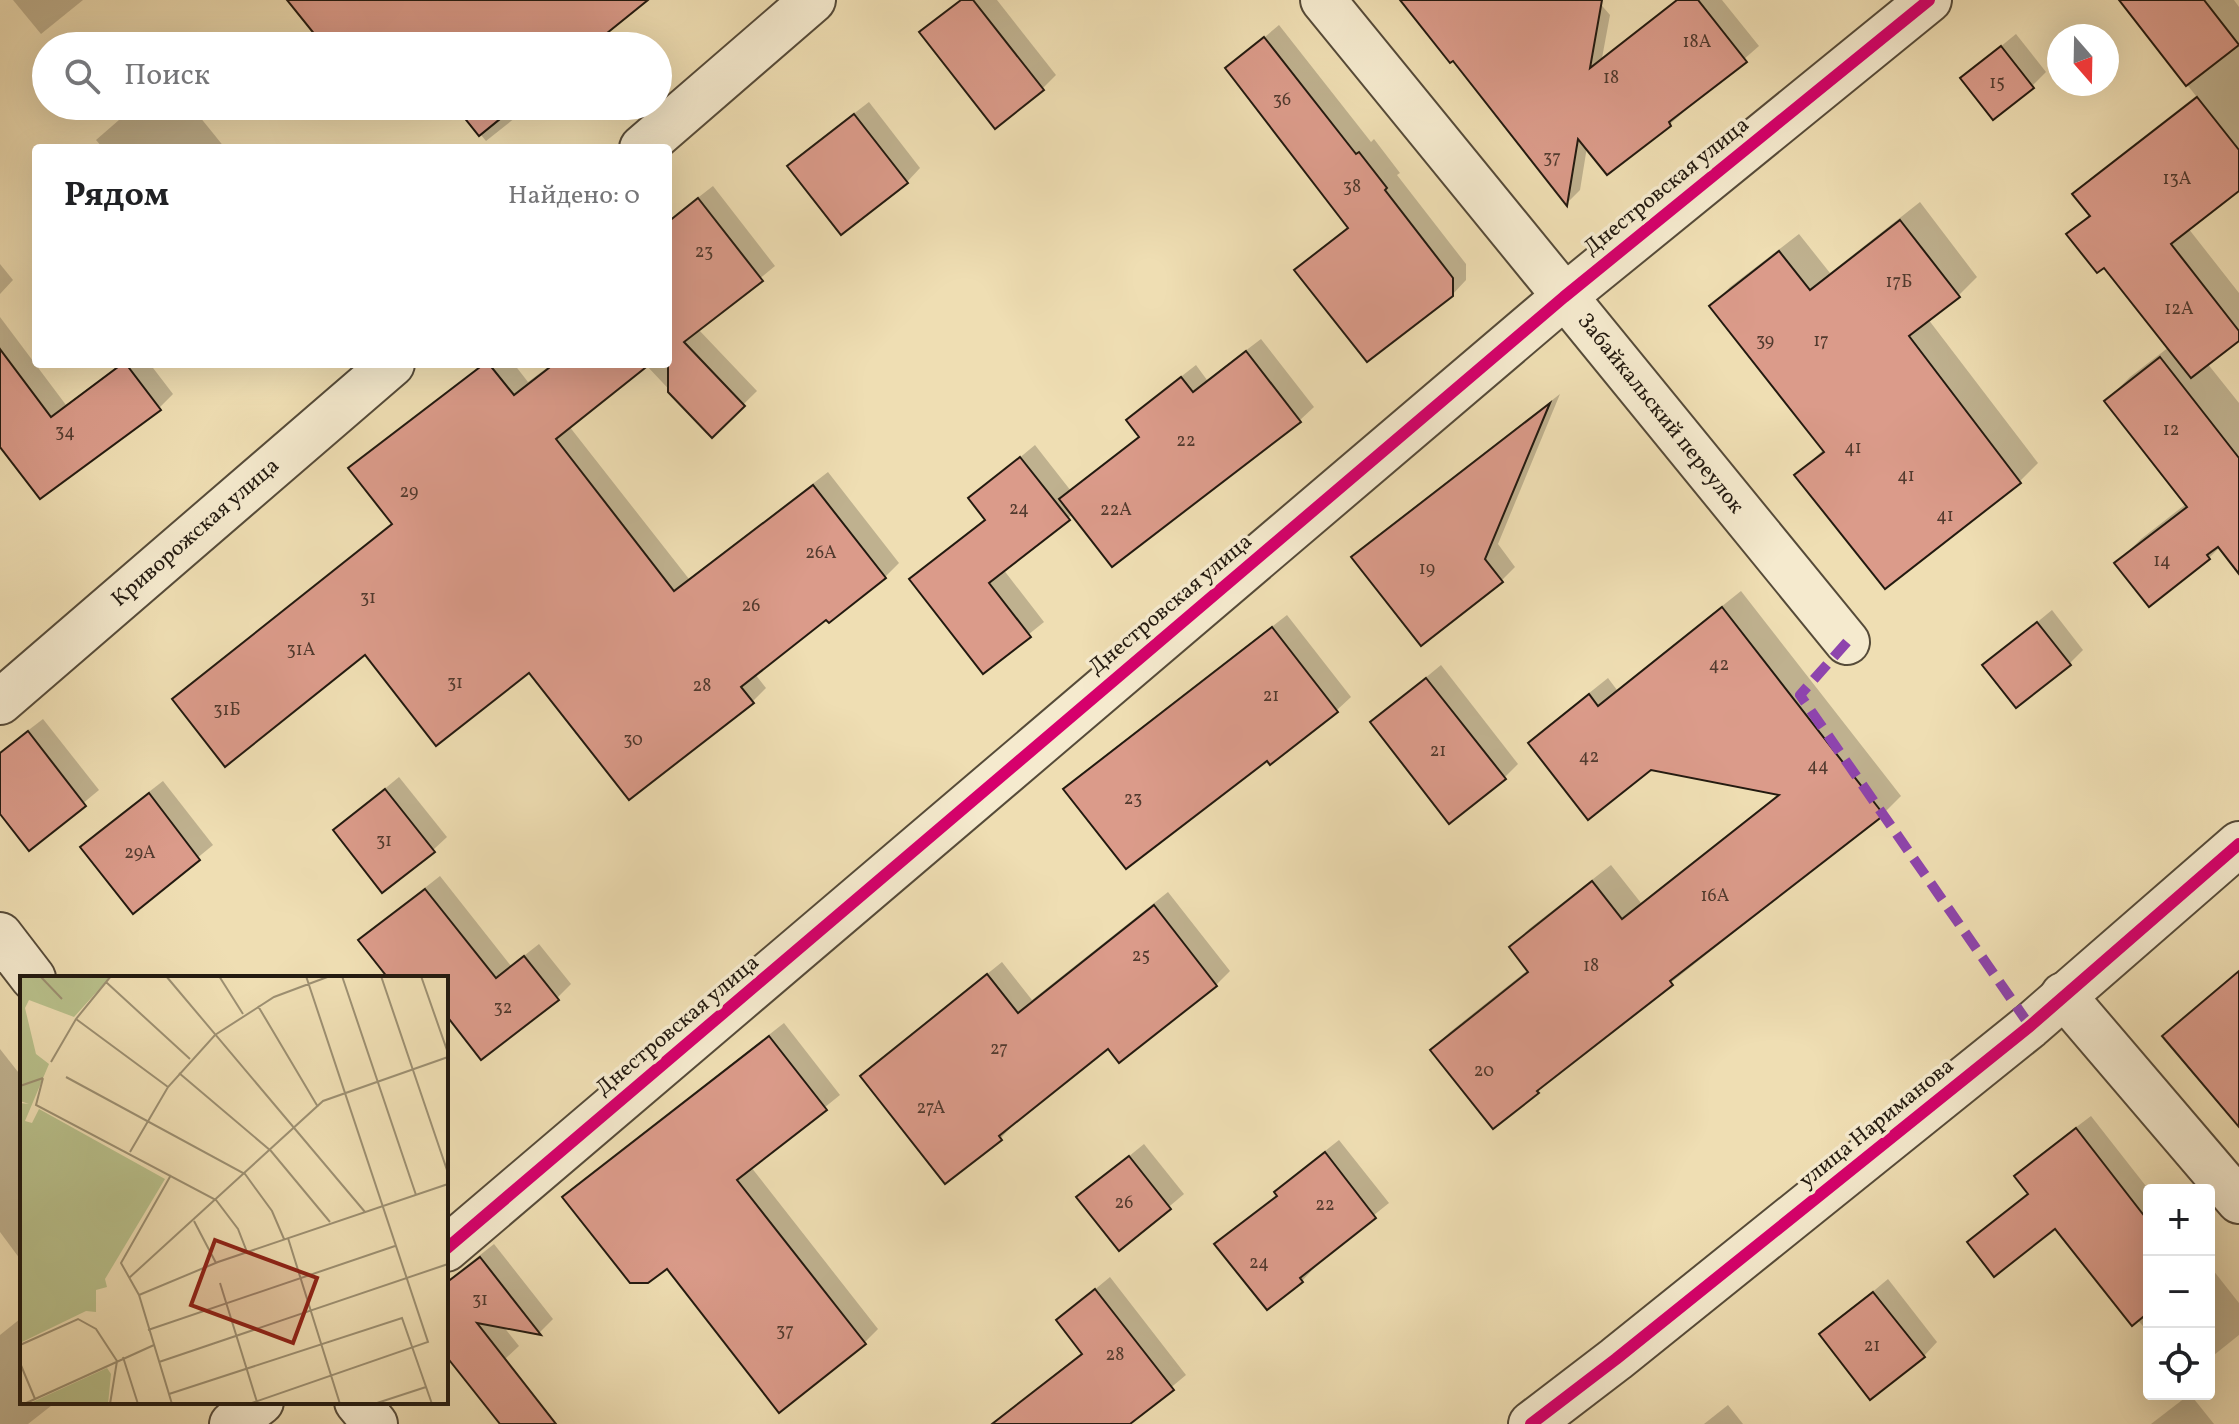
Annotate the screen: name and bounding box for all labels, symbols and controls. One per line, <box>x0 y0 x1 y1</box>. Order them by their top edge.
north arrow <box>2047 24 2119 96</box>
house number: 18А <box>1683 30 1712 55</box>
search box <box>32 32 672 120</box>
icon: search <box>60 54 104 98</box>
text: Поиск <box>124 55 210 97</box>
house number: 18 <box>1603 66 1619 91</box>
house number: 15 <box>1989 71 2005 96</box>
house number: 36 <box>1273 88 1291 113</box>
street label: Днестровская улица <box>1578 110 1757 264</box>
house number: 37 <box>1543 146 1561 171</box>
house number: 13А <box>2163 167 2192 192</box>
text: Рядом <box>64 173 169 220</box>
house number: 38 <box>1343 175 1361 200</box>
text: Найдено: 0 <box>508 178 640 214</box>
house number: 23 <box>695 240 713 265</box>
house number: 17Б <box>1886 270 1912 295</box>
house number: 12А <box>2164 297 2194 322</box>
street label: Забайкальский переулок <box>1569 307 1751 521</box>
house number: 39 <box>1756 329 1774 354</box>
house number: 17 <box>1813 329 1829 354</box>
house number: 12 <box>2163 418 2179 443</box>
house number: 34 <box>55 420 75 445</box>
house number: 22 <box>1176 429 1196 454</box>
house number: 41 <box>1844 436 1862 461</box>
street label: Криворожская улица <box>105 451 287 615</box>
house number: 41 <box>1897 464 1915 489</box>
house number: 29 <box>400 480 418 505</box>
house number: 24 <box>1009 497 1029 522</box>
house number: 22А <box>1100 498 1132 523</box>
house number: 41 <box>1936 504 1954 529</box>
street label: Днестровская улица <box>1082 527 1260 683</box>
house number: 26А <box>805 541 837 566</box>
house number: 14 <box>2153 549 2171 574</box>
house number: 19 <box>1419 557 1435 582</box>
house number: 31 <box>360 586 376 611</box>
house number: 26 <box>742 594 760 619</box>
house number: 31А <box>287 638 316 663</box>
house number: 42 <box>1709 653 1729 678</box>
house number: 31 <box>447 671 463 696</box>
house number: 28 <box>693 674 711 699</box>
house number: 21 <box>1263 684 1279 709</box>
house number: 31Б <box>213 698 241 723</box>
house number: 30 <box>623 728 643 753</box>
house number: 21 <box>1430 739 1446 764</box>
house number: 42 <box>1579 745 1599 770</box>
house number: 44 <box>1807 754 1829 779</box>
house number: 23 <box>1124 787 1142 812</box>
house number: 31 <box>376 829 392 854</box>
house number: 29А <box>124 841 156 866</box>
house number: 16А <box>1701 884 1730 909</box>
house number: 25 <box>1132 944 1150 969</box>
street label: Днестровская улица <box>589 948 767 1104</box>
house number: 18 <box>1583 954 1599 979</box>
inset map <box>20 976 448 1404</box>
house number: 32 <box>494 996 512 1021</box>
house number: 27 <box>990 1037 1008 1062</box>
street label: улица Нариманова <box>1793 1052 1961 1196</box>
house number: 20 <box>1474 1059 1494 1084</box>
house number: 27А <box>917 1096 946 1121</box>
map controls <box>2143 1184 2215 1400</box>
button: + <box>2143 1184 2215 1256</box>
house number: 26 <box>1115 1191 1133 1216</box>
house number: 22 <box>1315 1193 1335 1218</box>
house number: 24 <box>1249 1251 1269 1276</box>
button: − <box>2143 1256 2215 1328</box>
house number: 31 <box>472 1288 488 1313</box>
house number: 37 <box>776 1319 794 1344</box>
button: locate <box>2143 1328 2215 1400</box>
house number: 21 <box>1864 1334 1880 1359</box>
house number: 28 <box>1106 1343 1124 1368</box>

